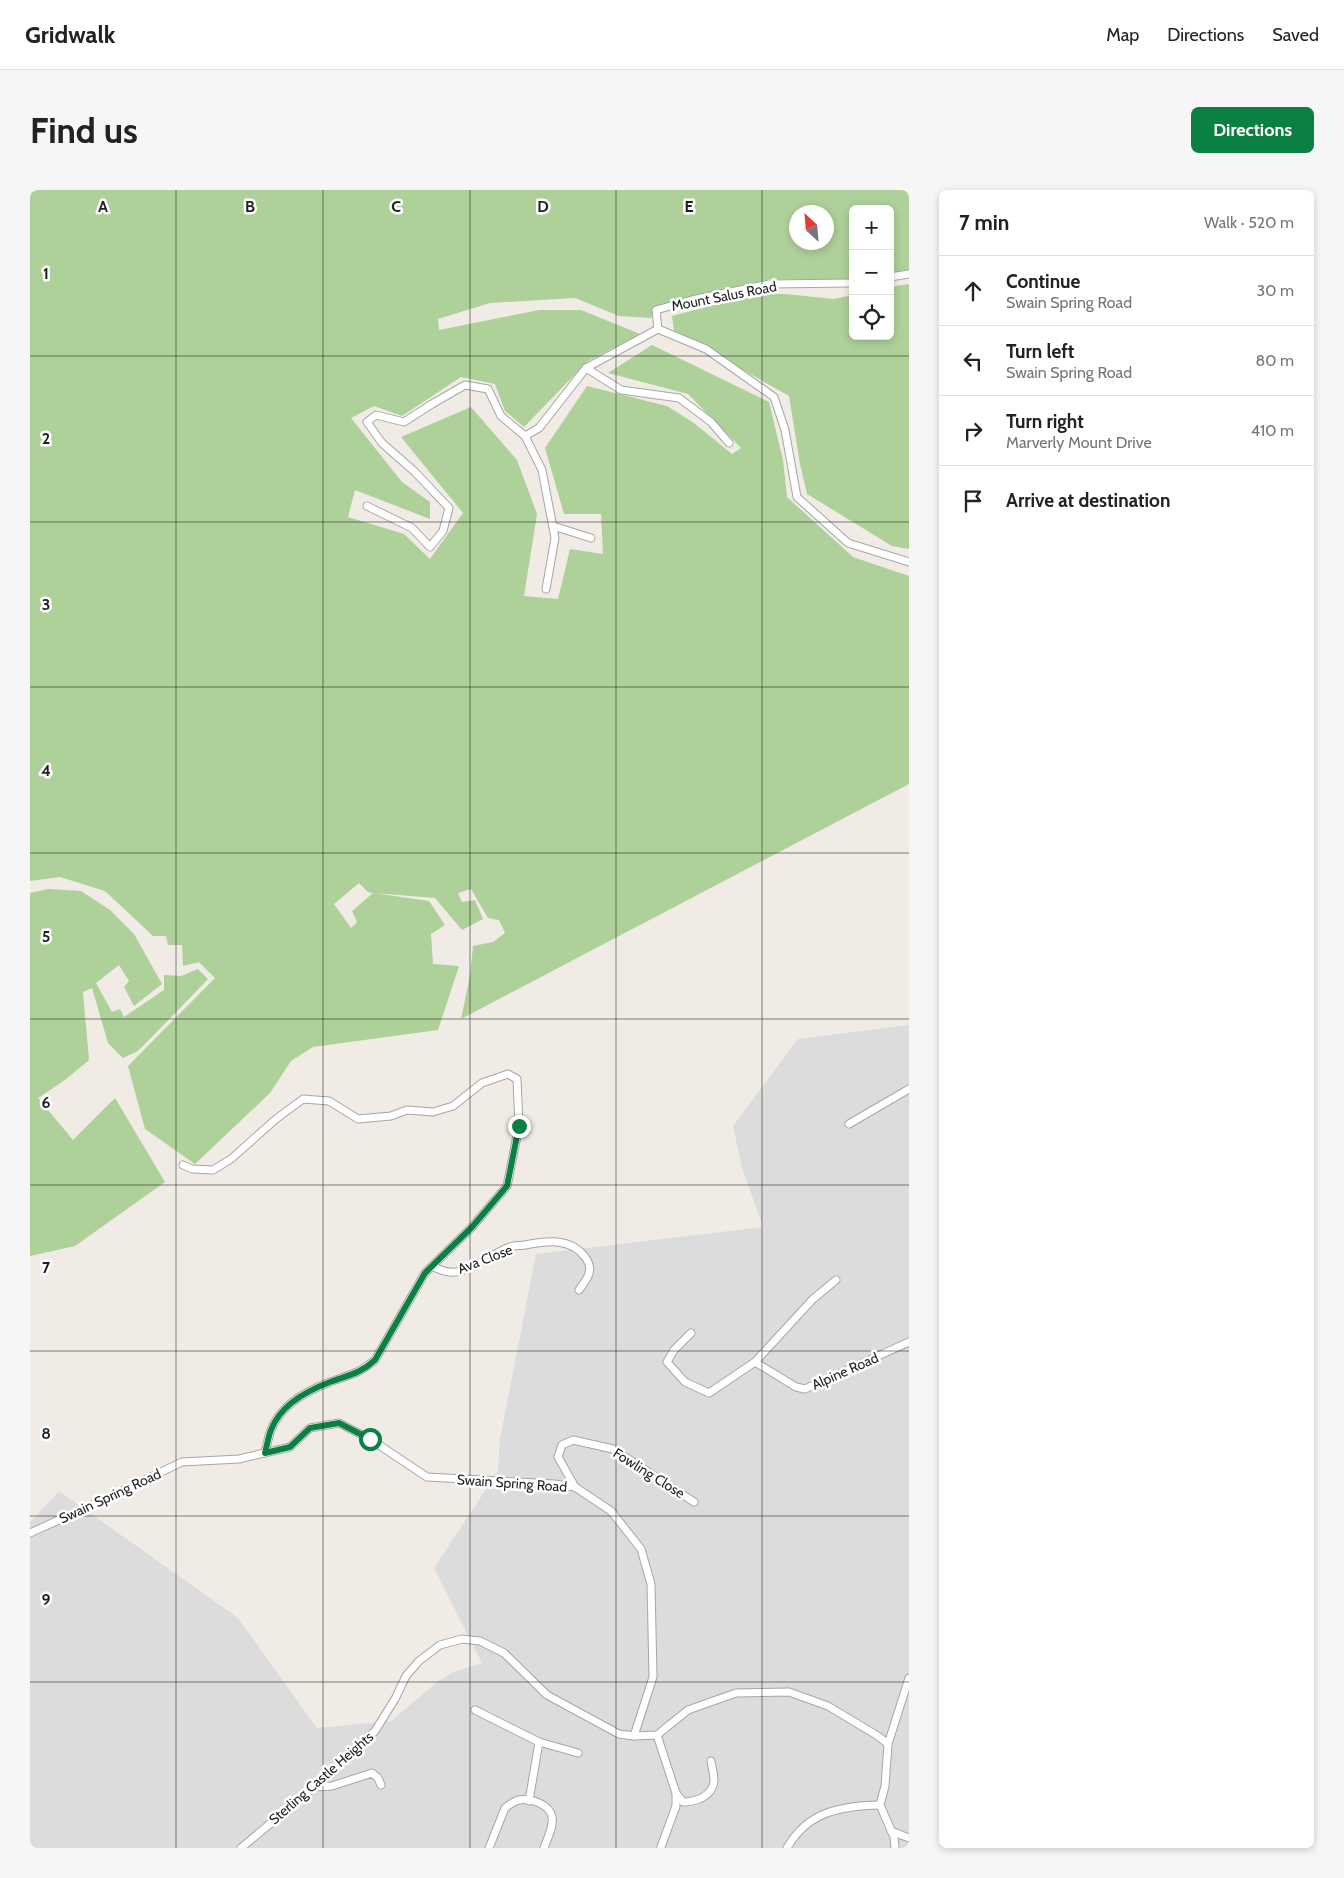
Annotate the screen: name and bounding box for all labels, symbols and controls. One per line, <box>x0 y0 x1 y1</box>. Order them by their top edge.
text: Gridwalk <box>25 20 115 49</box>
text: Map <box>1106 24 1139 46</box>
text: Directions <box>1167 24 1244 46</box>
text: Saved <box>1272 24 1319 46</box>
button: Directions <box>1191 107 1314 153</box>
text: Find us <box>30 109 138 152</box>
text: A <box>98 197 108 216</box>
text: B <box>245 197 255 216</box>
text: C <box>391 197 401 216</box>
text: D <box>537 197 549 216</box>
text: E <box>684 197 694 216</box>
north arrow <box>789 205 834 250</box>
map controls <box>849 205 894 340</box>
button: + <box>849 205 894 250</box>
text: 7 min <box>959 210 1009 235</box>
text: Walk · 520 m <box>1204 213 1294 232</box>
button: − <box>849 250 894 295</box>
text: 1 <box>43 264 49 283</box>
text: Continue <box>1006 270 1080 293</box>
street label: Mount Salus Road <box>670 277 778 315</box>
icon: ahead <box>959 277 987 305</box>
text: 30 m <box>1257 281 1294 300</box>
text: Swain Spring Road <box>1006 293 1132 312</box>
button: locate <box>849 295 894 340</box>
text: Turn left <box>1006 340 1074 363</box>
icon: left <box>959 347 987 375</box>
text: 80 m <box>1256 351 1294 370</box>
text: Swain Spring Road <box>1006 363 1132 382</box>
text: Turn right <box>1006 410 1084 433</box>
icon: right <box>959 417 987 445</box>
text: 410 m <box>1251 421 1294 440</box>
text: 2 <box>42 429 50 448</box>
text: Marverly Mount Drive <box>1006 433 1152 452</box>
icon: arrive <box>959 487 987 515</box>
text: Arrive at destination <box>1006 489 1170 512</box>
text: 3 <box>42 595 50 614</box>
text: 4 <box>41 761 51 780</box>
text: 5 <box>42 927 50 946</box>
text: 6 <box>42 1093 51 1112</box>
route end <box>508 1115 531 1138</box>
street label: Ava Close <box>455 1240 515 1278</box>
text: 7 <box>42 1258 51 1277</box>
street label: Alpine Road <box>809 1348 881 1394</box>
text: 8 <box>41 1424 51 1443</box>
route start <box>359 1428 382 1451</box>
street label: Fowling Close <box>610 1444 688 1502</box>
street label: Swain Spring Road <box>56 1465 164 1527</box>
street label: Swain Spring Road <box>456 1470 568 1496</box>
text: 9 <box>42 1590 51 1609</box>
street label: Sterling Castle Heights <box>265 1728 377 1828</box>

